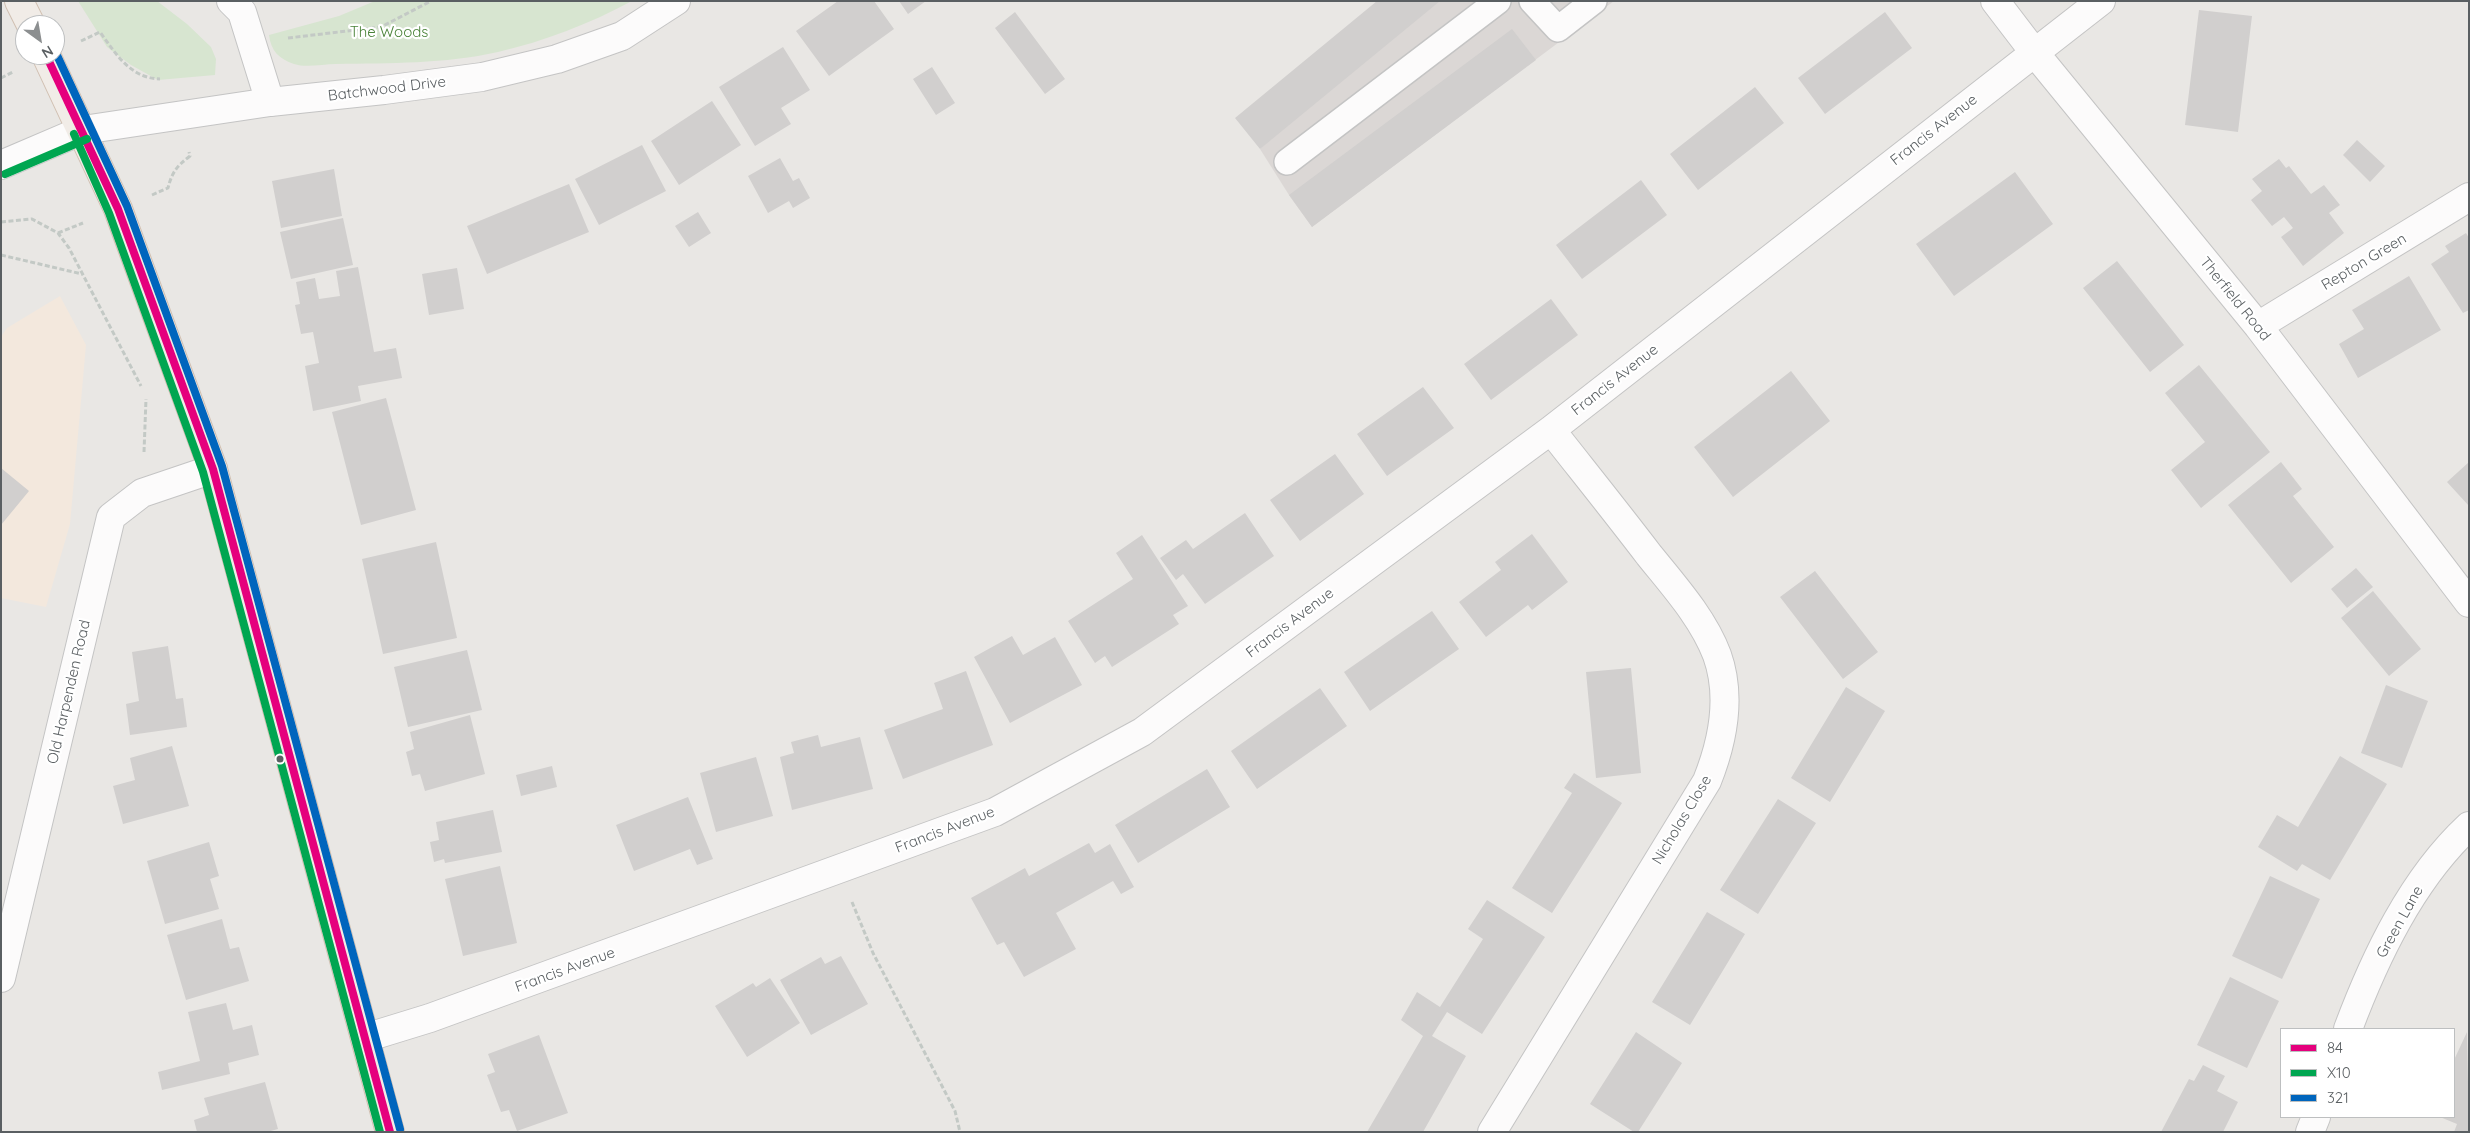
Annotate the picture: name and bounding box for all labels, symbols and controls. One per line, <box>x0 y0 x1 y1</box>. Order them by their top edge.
north arrow <box>15 15 65 65</box>
park label: The Woods <box>350 23 428 41</box>
text: N <box>38 42 57 62</box>
street label: Batchwood Drive <box>327 73 447 105</box>
street label: Francis Avenue <box>1887 91 1981 169</box>
street label: Repton Green <box>2318 230 2410 294</box>
street label: Therfield Road <box>2196 253 2274 345</box>
street label: Francis Avenue <box>1568 341 1662 419</box>
street label: Francis Avenue <box>1243 584 1337 662</box>
street label: Old Harpenden Road <box>44 618 94 766</box>
unlabelled marker <box>275 754 285 764</box>
street label: Nicholas Close <box>1648 772 1716 868</box>
street label: Francis Avenue <box>893 803 997 857</box>
street label: Green Lane <box>2373 883 2427 961</box>
street label: Francis Avenue <box>513 944 617 996</box>
legend <box>2280 1028 2455 1118</box>
text: 84 <box>2327 1038 2343 1057</box>
text: X10 <box>2327 1063 2351 1082</box>
text: 321 <box>2327 1088 2349 1107</box>

